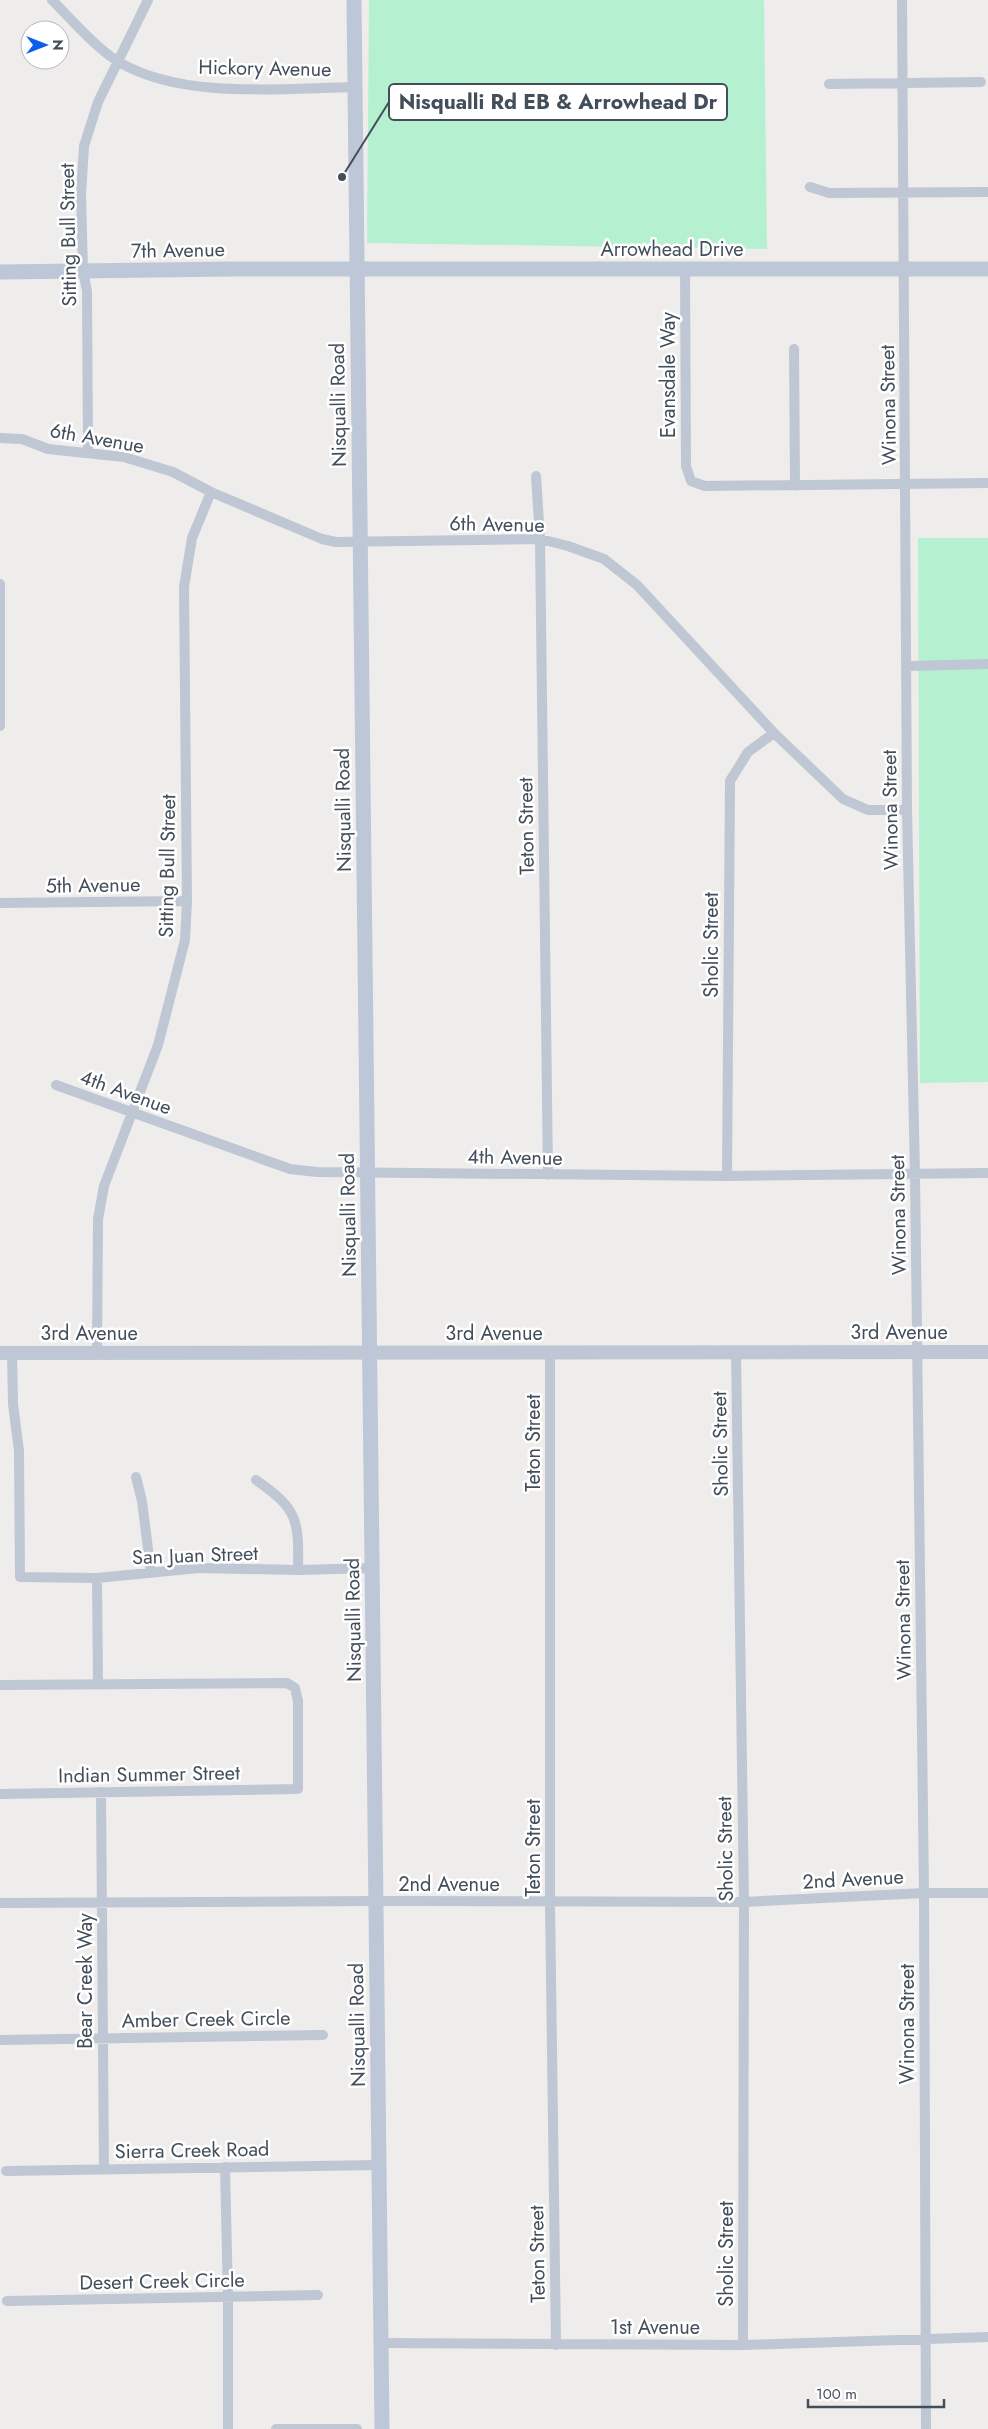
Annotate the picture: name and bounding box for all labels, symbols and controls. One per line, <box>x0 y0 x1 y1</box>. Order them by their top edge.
north arrow <box>20 20 70 70</box>
text: N <box>48 39 68 51</box>
street label: Hickory Avenue <box>198 53 332 84</box>
callout: Nisqualli Rd EB & Arrowhead Dr <box>389 84 727 120</box>
text: Nisqualli Rd EB & Arrowhead Dr <box>399 87 718 117</box>
street label: Sitting Bull Street <box>53 163 84 307</box>
street label: 7th Avenue <box>131 235 225 266</box>
street label: Arrowhead Drive <box>600 235 744 264</box>
street label: Evansdale Way <box>654 312 683 438</box>
street label: Nisqualli Road <box>323 343 354 467</box>
street label: Winona Street <box>873 344 904 465</box>
street label: 6th Avenue <box>48 416 146 461</box>
street label: 6th Avenue <box>449 509 545 540</box>
street label: Nisqualli Road <box>328 748 359 872</box>
street label: Winona Street <box>875 749 906 870</box>
street label: Teton Street <box>511 777 542 875</box>
street label: Sitting Bull Street <box>152 794 183 938</box>
street label: 5th Avenue <box>45 870 141 901</box>
street label: Sholic Street <box>697 892 726 998</box>
street label: 4th Avenue <box>76 1063 176 1122</box>
street label: 4th Avenue <box>467 1142 563 1173</box>
street label: Nisqualli Road <box>333 1153 364 1277</box>
street label: Winona Street <box>883 1154 914 1275</box>
street label: 3rd Avenue <box>850 1318 948 1347</box>
street label: 3rd Avenue <box>40 1319 138 1348</box>
street label: 3rd Avenue <box>445 1319 543 1348</box>
street label: Sholic Street <box>705 1391 736 1497</box>
street label: Teton Street <box>519 1394 548 1492</box>
street label: San Juan Street <box>131 1539 259 1572</box>
street label: Nisqualli Road <box>338 1558 369 1682</box>
street label: Winona Street <box>888 1559 919 1680</box>
street label: Indian Summer Street <box>58 1758 240 1791</box>
street label: Sholic Street <box>710 1796 741 1902</box>
street label: Teton Street <box>519 1799 548 1897</box>
street label: 2nd Avenue <box>802 1862 905 1897</box>
street label: 2nd Avenue <box>398 1870 500 1899</box>
street label: Bear Creek Way <box>71 1913 100 2049</box>
street label: Nisqualli Road <box>342 1963 373 2087</box>
street label: Winona Street <box>893 1964 922 2084</box>
street label: Amber Creek Circle <box>121 2004 291 2035</box>
street label: Sierra Creek Road <box>114 2135 270 2166</box>
street label: Sholic Street <box>712 2201 741 2307</box>
street label: Teton Street <box>522 2205 553 2303</box>
street label: Desert Creek Circle <box>79 2266 245 2297</box>
street label: 1st Avenue <box>610 2313 700 2342</box>
scale bar <box>808 2376 944 2408</box>
text: 100 m <box>816 2383 857 2405</box>

